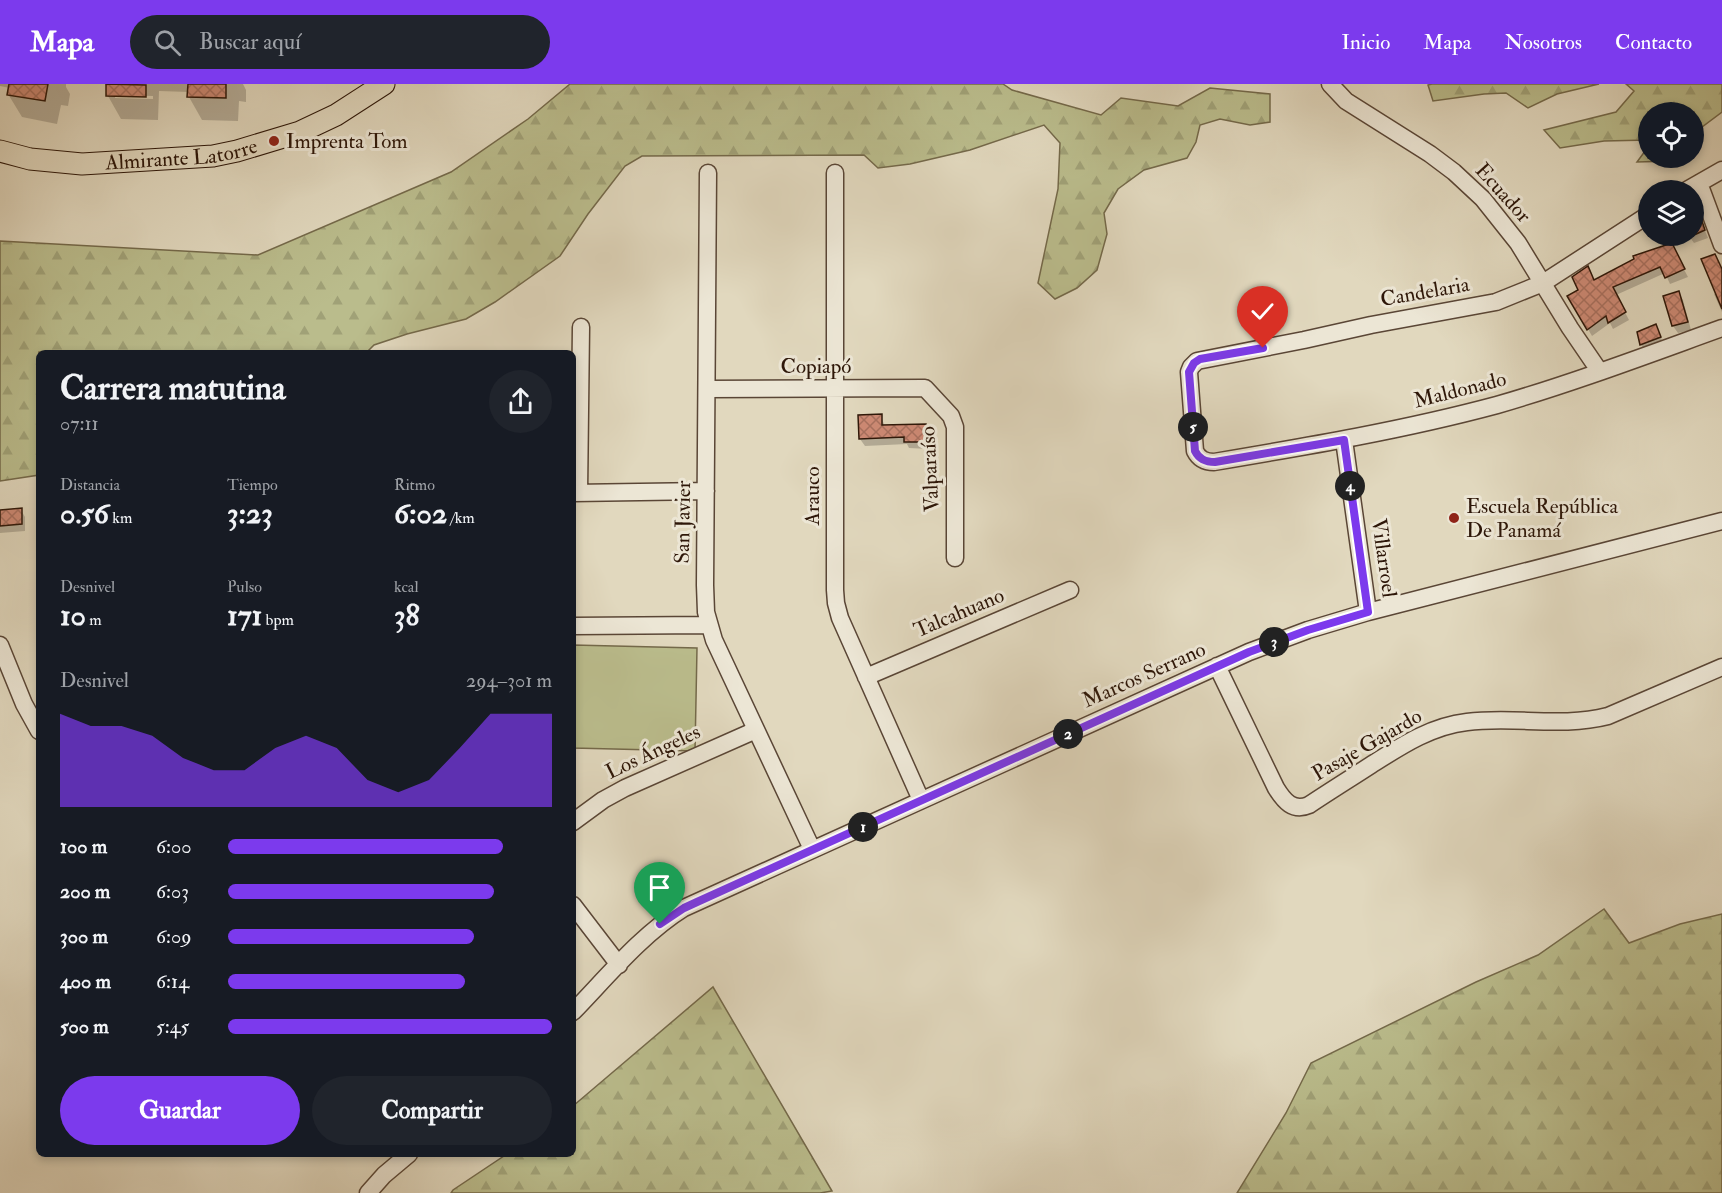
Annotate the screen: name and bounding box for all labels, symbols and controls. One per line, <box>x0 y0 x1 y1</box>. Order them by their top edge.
search box <box>130 15 550 69</box>
text: Mapa <box>30 25 94 60</box>
icon: search <box>151 26 184 59</box>
text: Buscar aquí <box>199 28 301 56</box>
text: Inicio <box>1341 29 1390 56</box>
text: Mapa <box>1423 29 1471 56</box>
text: Nosotros <box>1504 29 1582 56</box>
text: Contacto <box>1615 29 1692 56</box>
map controls <box>1638 102 1704 246</box>
button: locate <box>1638 102 1704 168</box>
place label: Imprenta Tom <box>286 128 408 155</box>
street label: Almirante Latorre <box>103 132 261 176</box>
marker: Imprenta Tom <box>267 134 281 148</box>
street label: Ecuador <box>1469 157 1537 229</box>
button: layers <box>1638 180 1704 246</box>
street label: Candelaria <box>1378 271 1472 313</box>
pin <box>1237 286 1288 348</box>
icon: check <box>1246 295 1279 328</box>
street label: Copiapó <box>781 353 851 380</box>
street label: Maldonado <box>1411 365 1509 415</box>
text: Carrera matutina <box>60 368 286 409</box>
button: share <box>489 370 552 433</box>
text: 07:11 <box>60 411 99 436</box>
pin: 5 <box>1178 412 1208 442</box>
text: 5 <box>1189 417 1197 437</box>
street label: Valparaíso <box>914 426 946 512</box>
street label: Arauco <box>799 466 826 527</box>
pin: 4 <box>1335 471 1365 501</box>
text: Distancia <box>60 475 120 495</box>
text: Tiempo <box>227 475 278 495</box>
text: Ritmo <box>394 475 435 495</box>
text: 4 <box>1346 476 1354 496</box>
street label: San Javier <box>669 480 697 564</box>
place label: Escuela República De Panamá <box>1466 493 1618 544</box>
text: 0.56 <box>60 495 109 532</box>
text: 3:23 <box>227 495 273 532</box>
text: 6:02 <box>394 495 447 532</box>
text: km <box>109 508 132 528</box>
text: /km <box>447 508 475 528</box>
marker: Escuela República De Panamá <box>1447 511 1461 525</box>
street label: Villarroel <box>1365 517 1403 600</box>
text: Desnivel <box>60 577 115 597</box>
text: Pulso <box>227 577 262 597</box>
text: kcal <box>394 577 419 597</box>
street label: Talcahuano <box>910 582 1008 644</box>
text: 10 <box>60 597 86 634</box>
text: 171 <box>227 597 262 634</box>
text: 38 <box>394 597 420 634</box>
text: m <box>86 610 102 630</box>
text: bpm <box>262 610 294 630</box>
pin: 3 <box>1259 627 1289 657</box>
text: 3 <box>1271 632 1277 652</box>
street label: Marcos Serrano <box>1078 636 1210 714</box>
text: Desnivel <box>60 668 129 693</box>
text: 294–301 m <box>466 668 552 693</box>
street label: Pasaje Gajardo <box>1307 703 1427 787</box>
street label: Los Ángeles <box>601 718 705 786</box>
pin: 2 <box>1053 719 1083 749</box>
text: 2 <box>1064 724 1072 744</box>
pin: 1 <box>848 812 878 842</box>
text: 1 <box>860 817 866 837</box>
text: 100 m <box>60 834 107 859</box>
text: 6:00 <box>156 834 192 859</box>
pin <box>634 862 685 924</box>
icon: arrive <box>643 871 676 904</box>
text: 200 m <box>60 879 110 904</box>
text: 6:03 <box>156 879 189 904</box>
text: 300 m <box>60 924 108 949</box>
text: 6:09 <box>156 924 192 949</box>
text: 400 m <box>60 969 111 994</box>
text: 6:14 <box>156 969 189 994</box>
text: 500 m <box>60 1014 109 1039</box>
text: 5:45 <box>156 1014 189 1039</box>
button: Guardar <box>60 1076 300 1145</box>
button: Compartir <box>312 1076 552 1145</box>

